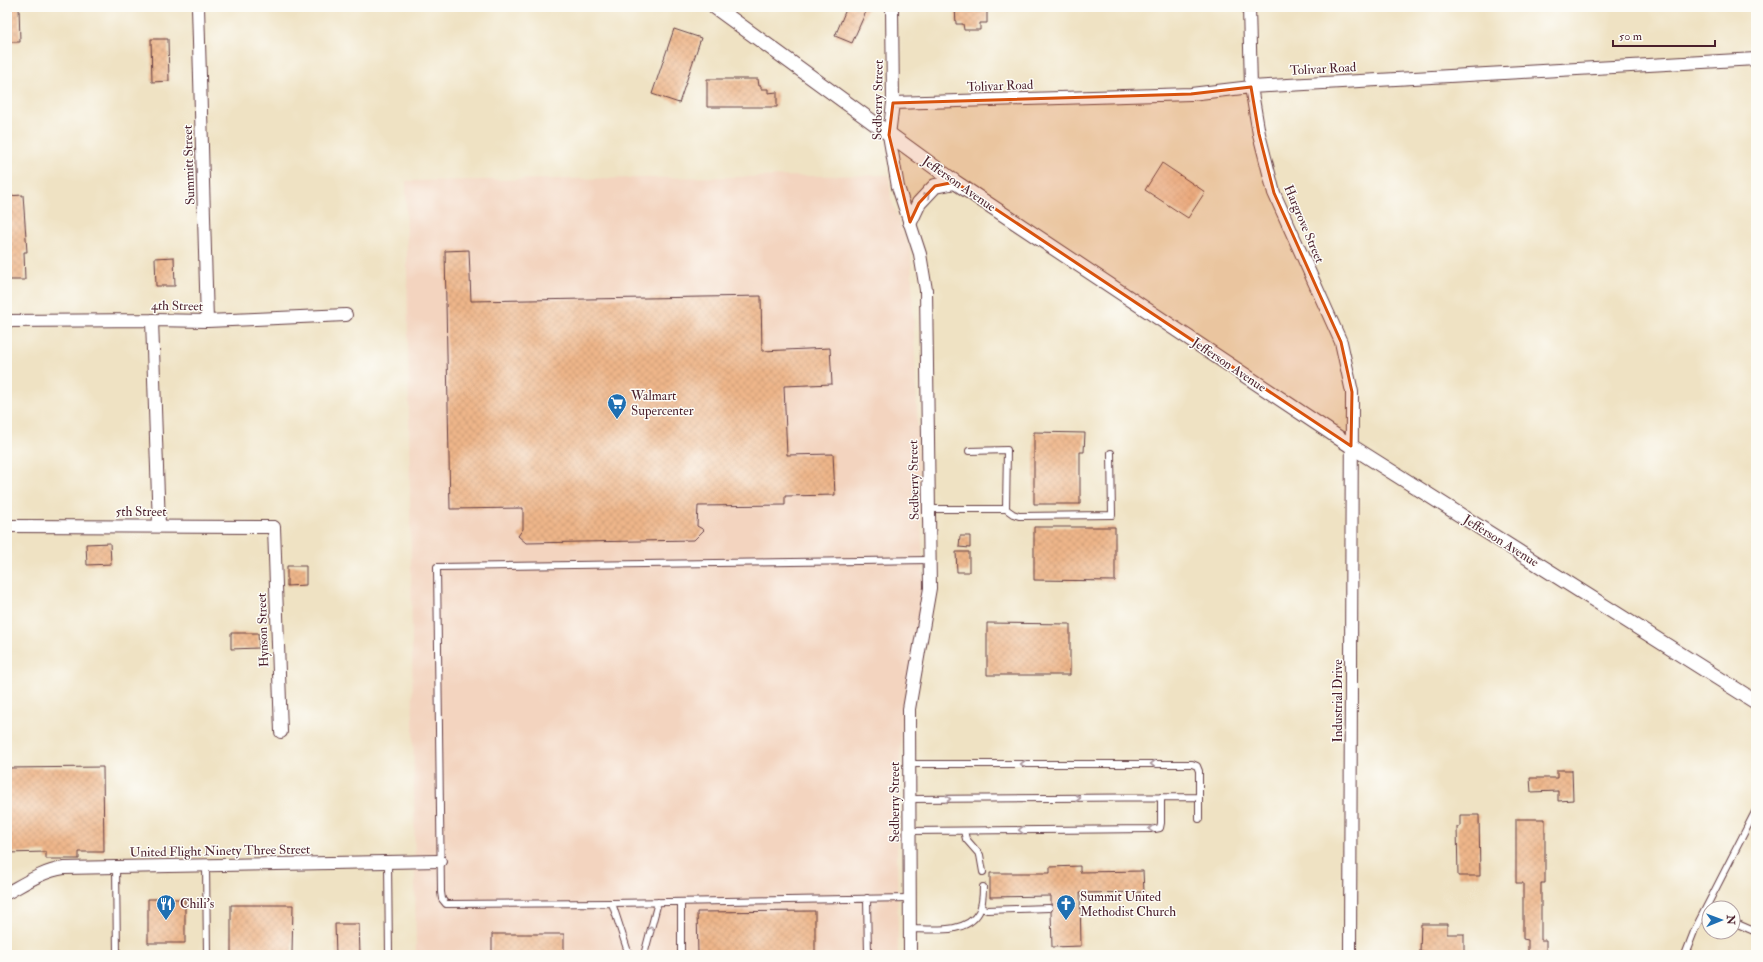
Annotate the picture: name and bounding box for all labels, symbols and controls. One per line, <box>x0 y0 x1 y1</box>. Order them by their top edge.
scale bar <box>1613 22 1715 48</box>
text: 50 m <box>1619 29 1643 44</box>
street label: Tolivar Road <box>1289 59 1357 79</box>
street label: Sedberry Street <box>869 60 888 140</box>
street label: Tolivar Road <box>966 77 1034 95</box>
street label: Summitt Street <box>180 125 198 205</box>
street label: Jefferson Avenue <box>918 152 999 216</box>
street label: Hargrove Street <box>1280 183 1328 265</box>
one-way arrow <box>922 192 930 200</box>
street label: 4th Street <box>151 298 203 314</box>
street label: Jefferson Avenue <box>1188 334 1270 396</box>
place label: Walmart Supercenter <box>630 388 694 420</box>
supermarket icon: Walmart Supercenter <box>606 392 628 420</box>
street label: Sedberry Street <box>905 440 924 520</box>
street label: 5th Street <box>116 504 166 520</box>
street label: Jefferson Avenue <box>1459 511 1542 571</box>
street label: Hynson Street <box>254 592 273 667</box>
street label: Industrial Drive <box>1330 659 1346 743</box>
one-way arrow <box>1020 760 1026 768</box>
one-way arrow <box>1150 760 1156 768</box>
street label: Sedberry Street <box>887 762 904 842</box>
one-way arrow <box>1075 794 1081 802</box>
one-way arrow <box>945 795 951 803</box>
one-way arrow <box>1148 824 1154 833</box>
one-way arrow <box>1018 826 1024 834</box>
street label: United Flight Ninety Three Street <box>130 841 310 862</box>
place label: Summit United Methodist Church <box>1080 889 1176 920</box>
restaurant icon: Chili's <box>155 893 177 921</box>
church icon: Summit United Methodist Church <box>1055 893 1077 921</box>
place label: Chili's <box>180 896 215 912</box>
north arrow <box>1701 900 1741 940</box>
text: N <box>1724 914 1737 926</box>
one-way arrow <box>646 925 655 932</box>

